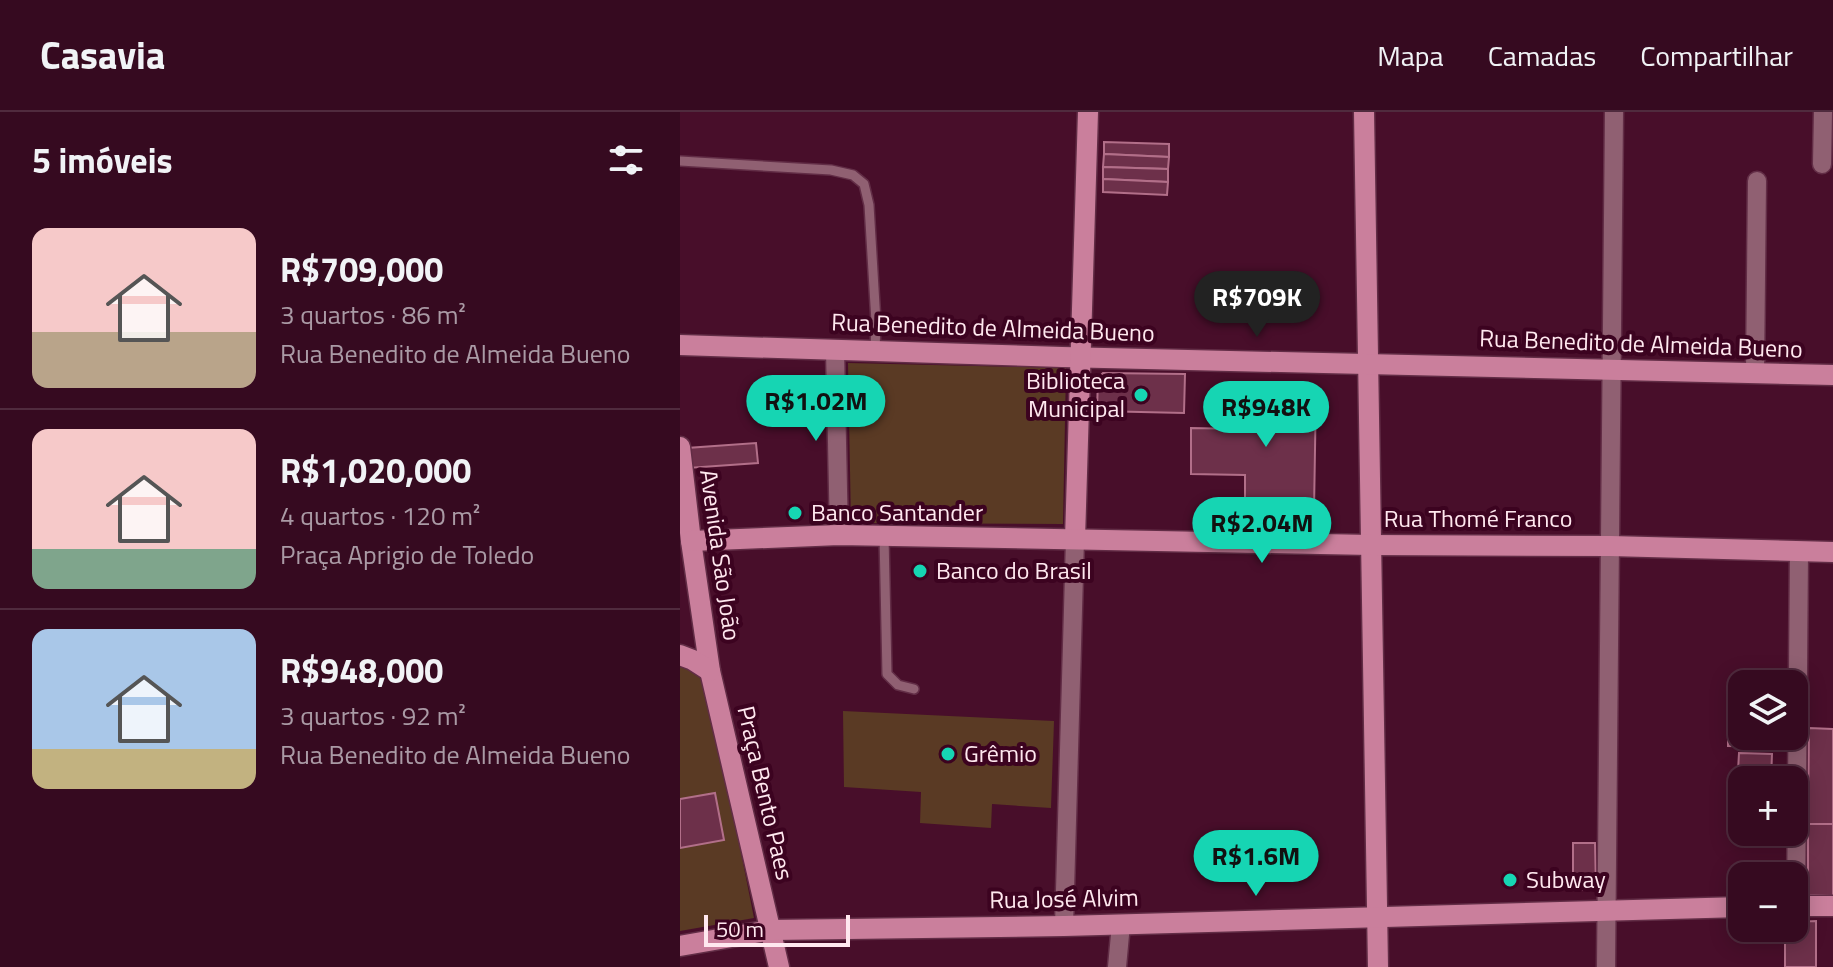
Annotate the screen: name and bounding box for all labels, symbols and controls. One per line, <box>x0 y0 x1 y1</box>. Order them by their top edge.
text: Casavia <box>40 26 165 84</box>
text: Mapa <box>1377 34 1444 77</box>
text: Camadas <box>1488 34 1596 77</box>
text: Compartilhar <box>1640 34 1793 77</box>
text: 5 imóveis <box>32 134 173 186</box>
icon: filters <box>604 138 648 182</box>
text: R$709,000 <box>280 243 443 295</box>
icon: home <box>96 260 192 356</box>
pin: R$709K <box>1192 271 1322 339</box>
text: R$709K <box>1212 277 1302 316</box>
text: 3 quartos · 86 m² <box>280 295 466 334</box>
street label: Rua Benedito de Almeida Bueno <box>831 303 1155 351</box>
street label: Rua Benedito de Almeida Bueno <box>1479 319 1803 367</box>
text: Rua Benedito de Almeida Bueno <box>280 334 631 373</box>
place label: Biblioteca Municipal <box>1026 362 1125 426</box>
pin: R$1.02M <box>742 375 890 443</box>
text: R$1.02M <box>764 381 868 420</box>
pin: R$948K <box>1201 381 1331 449</box>
marker: Biblioteca Municipal <box>1132 386 1150 404</box>
text: R$948K <box>1221 387 1311 426</box>
text: R$1,020,000 <box>280 444 471 496</box>
icon: home <box>96 461 192 557</box>
street label: Avenida São João <box>691 467 751 643</box>
place label: Banco Santander <box>811 494 983 530</box>
text: 4 quartos · 120 m² <box>280 496 480 535</box>
pin: R$2.04M <box>1188 497 1336 565</box>
street label: Rua Thomé Franco <box>1384 500 1572 536</box>
text: R$2.04M <box>1210 503 1314 542</box>
marker: Banco Santander <box>786 504 804 522</box>
text: Praça Aprigio de Toledo <box>280 535 534 574</box>
place label: Banco do Brasil <box>936 552 1092 588</box>
marker: Banco do Brasil <box>911 562 929 580</box>
text: R$948,000 <box>280 644 443 696</box>
icon: home <box>96 661 192 757</box>
map controls <box>1728 670 1808 942</box>
button: layers <box>1728 670 1808 750</box>
text: 3 quartos · 92 m² <box>280 696 466 735</box>
street label: Praça Bento Paes <box>728 702 804 883</box>
text: Rua Benedito de Almeida Bueno <box>280 735 631 774</box>
place label: Grêmio <box>964 735 1037 771</box>
marker: Grêmio <box>939 745 957 763</box>
button: + <box>1728 766 1808 846</box>
pin: R$1.6M <box>1191 830 1321 898</box>
text: R$1.6M <box>1212 836 1300 875</box>
place label: Subway <box>1526 861 1606 897</box>
button: − <box>1728 862 1808 942</box>
marker: Subway <box>1501 871 1519 889</box>
street label: Rua José Alvim <box>989 879 1139 917</box>
scale bar <box>704 911 850 947</box>
text: 50 m <box>716 912 764 946</box>

